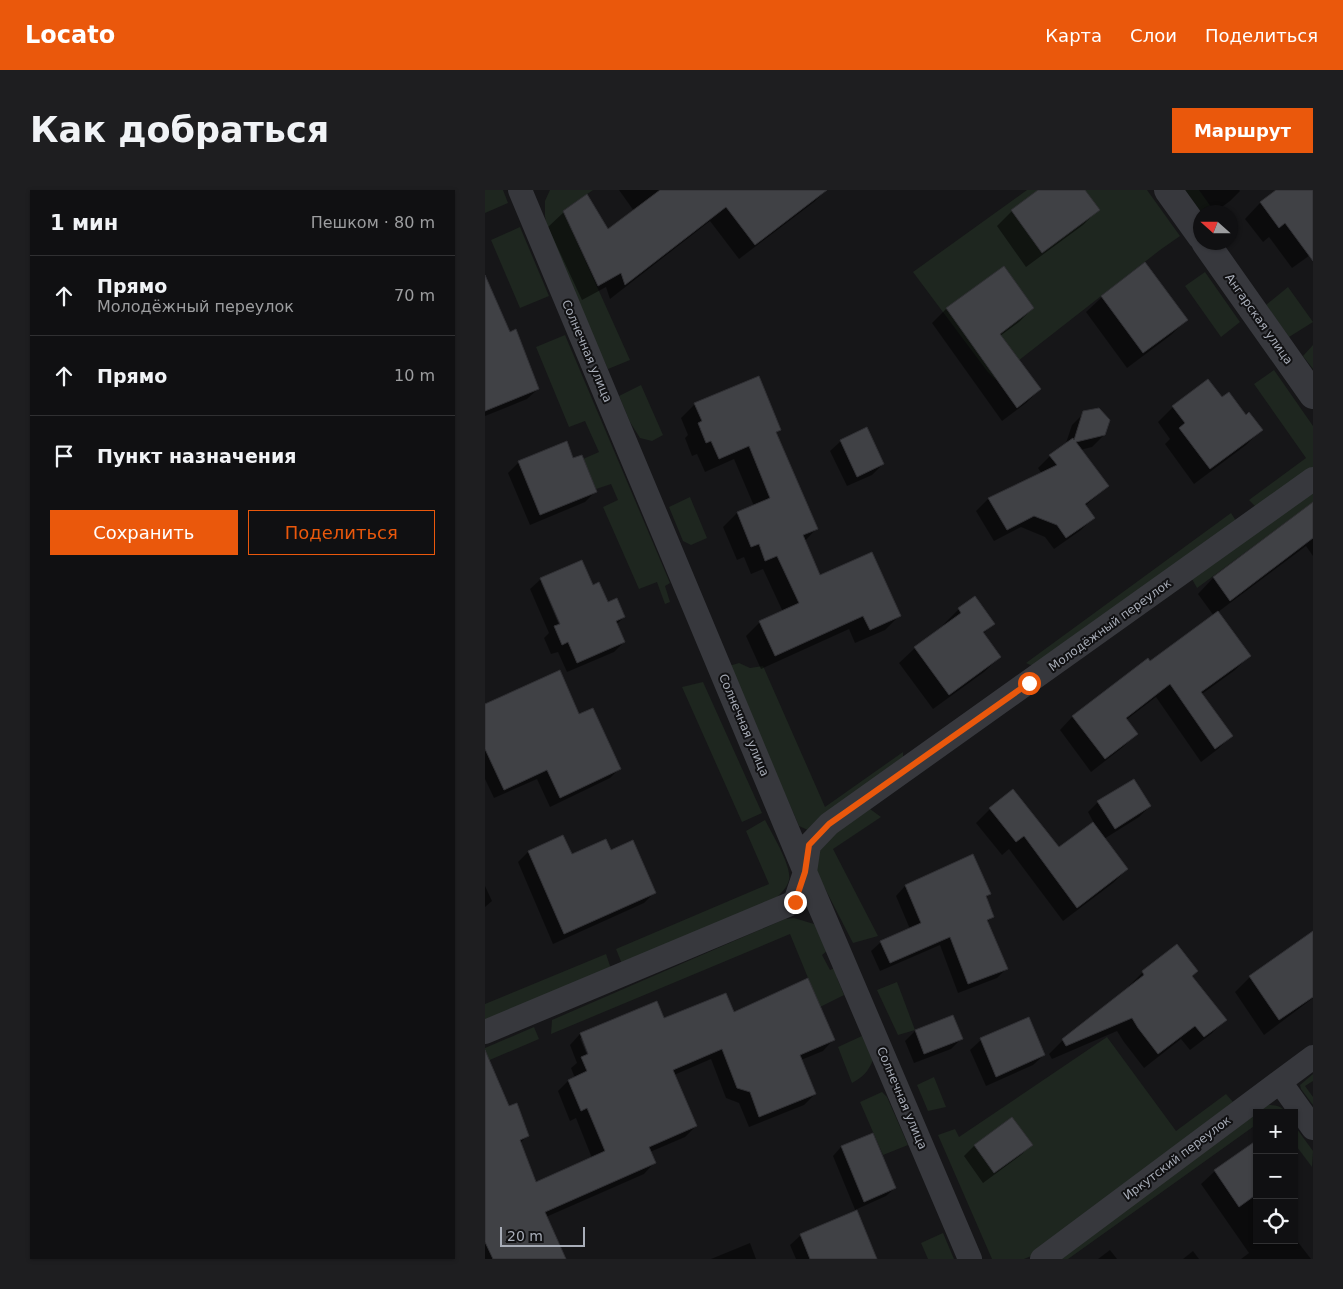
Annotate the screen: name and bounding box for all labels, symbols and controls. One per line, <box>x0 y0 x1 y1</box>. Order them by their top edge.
text: Locato <box>25 21 115 49</box>
text: Карта <box>1045 25 1102 46</box>
text: Слои <box>1130 25 1177 46</box>
text: Поделиться <box>1205 25 1318 46</box>
button: Маршрут <box>1172 108 1313 153</box>
text: Как добраться <box>30 110 329 150</box>
north arrow <box>1193 205 1238 250</box>
text: 1 мин <box>50 211 118 235</box>
text: Пешком · 80 m <box>311 213 435 232</box>
street label: Ангарская улица <box>1222 271 1296 367</box>
text: Прямо <box>97 275 167 297</box>
icon: ahead <box>50 282 78 310</box>
text: 70 m <box>394 286 435 305</box>
text: Молодёжный переулок <box>97 297 294 316</box>
street label: Солнечная улица <box>559 298 615 404</box>
icon: ahead <box>50 362 78 390</box>
text: Прямо <box>97 365 167 387</box>
text: 10 m <box>394 366 435 385</box>
icon: arrive <box>50 442 78 470</box>
text: Пункт назначения <box>97 445 296 467</box>
button: Сохранить <box>50 510 238 555</box>
button: Поделиться <box>248 510 435 555</box>
street label: Молодёжный переулок <box>1046 576 1174 674</box>
street label: Солнечная улица <box>716 672 772 778</box>
route start <box>1018 672 1041 695</box>
route end <box>784 891 807 914</box>
street label: Солнечная улица <box>874 1045 930 1151</box>
map controls <box>1253 1109 1298 1244</box>
button: + <box>1253 1109 1298 1154</box>
street label: Иркутский переулок <box>1121 1113 1233 1203</box>
button: − <box>1253 1154 1298 1199</box>
button: locate <box>1253 1199 1298 1244</box>
scale bar <box>500 1224 585 1247</box>
text: 20 m <box>507 1228 543 1244</box>

